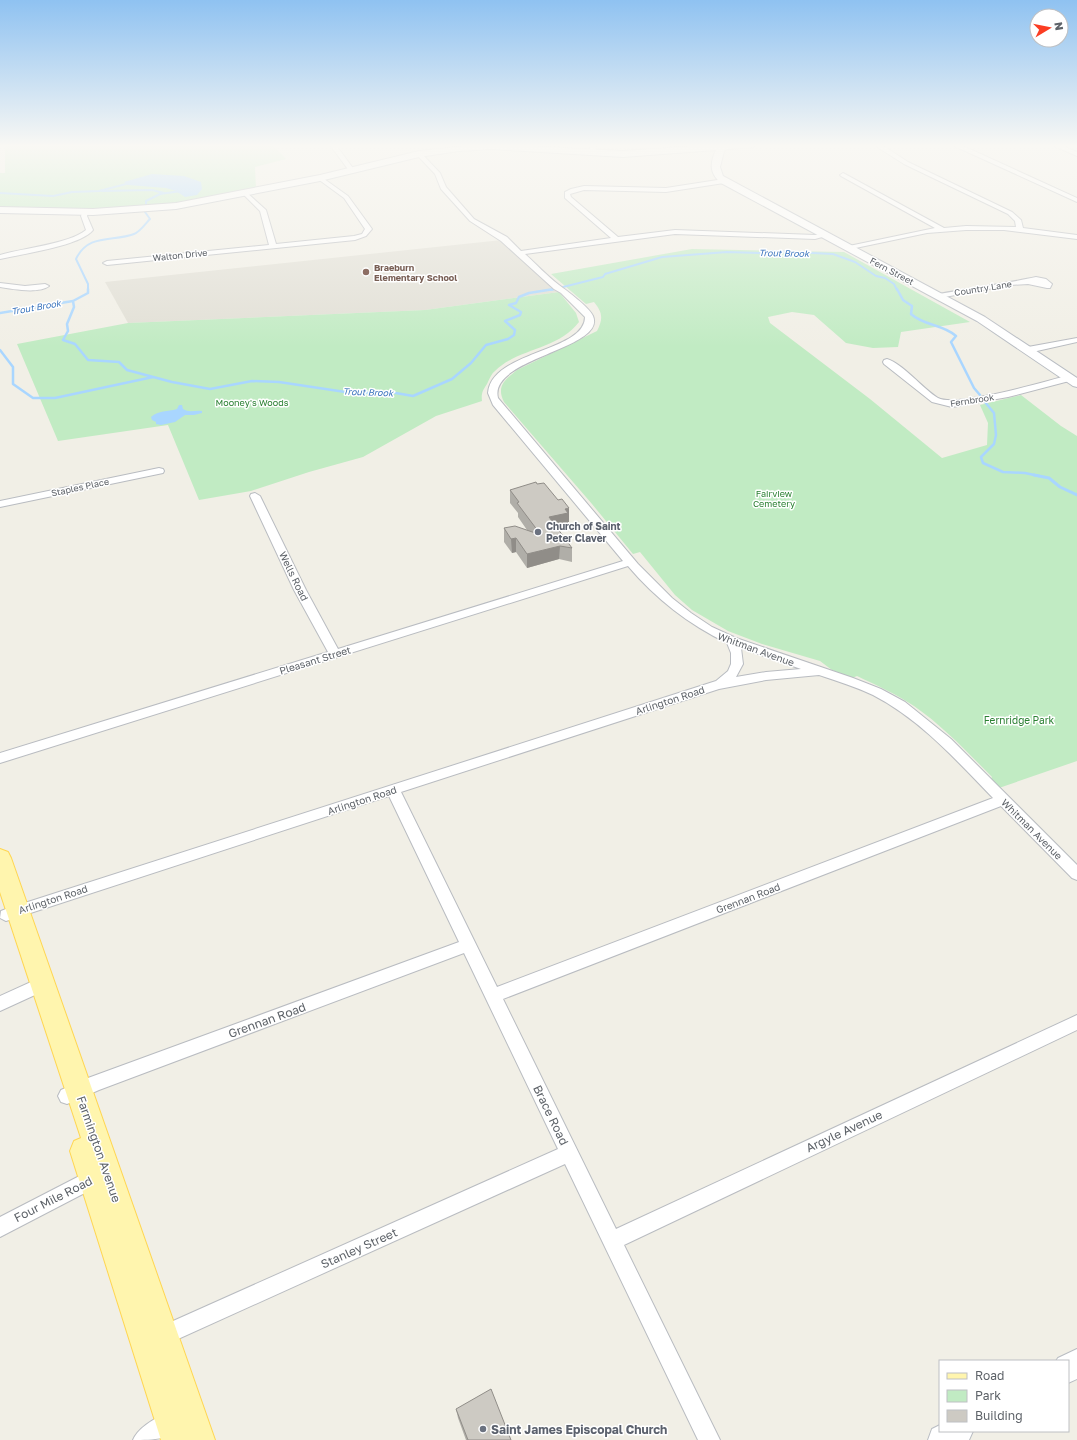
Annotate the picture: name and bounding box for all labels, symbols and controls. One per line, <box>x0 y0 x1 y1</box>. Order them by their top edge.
north arrow <box>1029 8 1069 48</box>
text: N <box>1052 21 1066 31</box>
street label: Walton Drive <box>152 247 208 263</box>
water label: Trout Brook <box>759 247 810 259</box>
street label: Fern Street <box>868 255 916 287</box>
place label: Braeburn Elementary School <box>374 262 457 283</box>
marker: Braeburn Elementary School <box>361 267 371 277</box>
street label: Country Lane <box>953 278 1013 298</box>
water label: Trout Brook <box>10 297 63 317</box>
water label: Trout Brook <box>343 386 394 398</box>
street label: Fernbrook <box>949 391 995 409</box>
park label: Mooney's Woods <box>216 397 289 408</box>
street label: Staples Place <box>50 476 110 498</box>
park label: Fairview Cemetery <box>753 488 795 509</box>
place label: Church of Saint Peter Claver <box>546 520 621 544</box>
marker: Church of Saint Peter Claver <box>533 527 543 537</box>
street label: Wells Road <box>277 549 311 603</box>
street label: Whitman Avenue <box>716 630 796 669</box>
street label: Pleasant Street <box>278 643 352 677</box>
street label: Arlington Road <box>634 683 706 717</box>
park label: Fernridge Park <box>984 714 1055 726</box>
street label: Arlington Road <box>326 783 398 817</box>
street label: Whitman Avenue <box>999 796 1065 862</box>
street label: Grennan Road <box>714 880 782 916</box>
street label: Arlington Road <box>17 882 89 916</box>
street label: Grennan Road <box>226 999 308 1041</box>
street label: Brace Road <box>530 1082 572 1148</box>
street label: Farmington Avenue <box>74 1094 124 1204</box>
street label: Argyle Avenue <box>803 1107 885 1155</box>
street label: Four Mile Road <box>11 1173 95 1225</box>
street label: Stanley Street <box>318 1224 400 1272</box>
legend <box>939 1360 1069 1432</box>
text: Road <box>975 1368 1004 1383</box>
text: Park <box>975 1388 1001 1403</box>
text: Building <box>975 1408 1023 1423</box>
place label: Saint James Episcopal Church <box>491 1422 667 1437</box>
marker: Saint James Episcopal Church <box>478 1424 488 1434</box>

